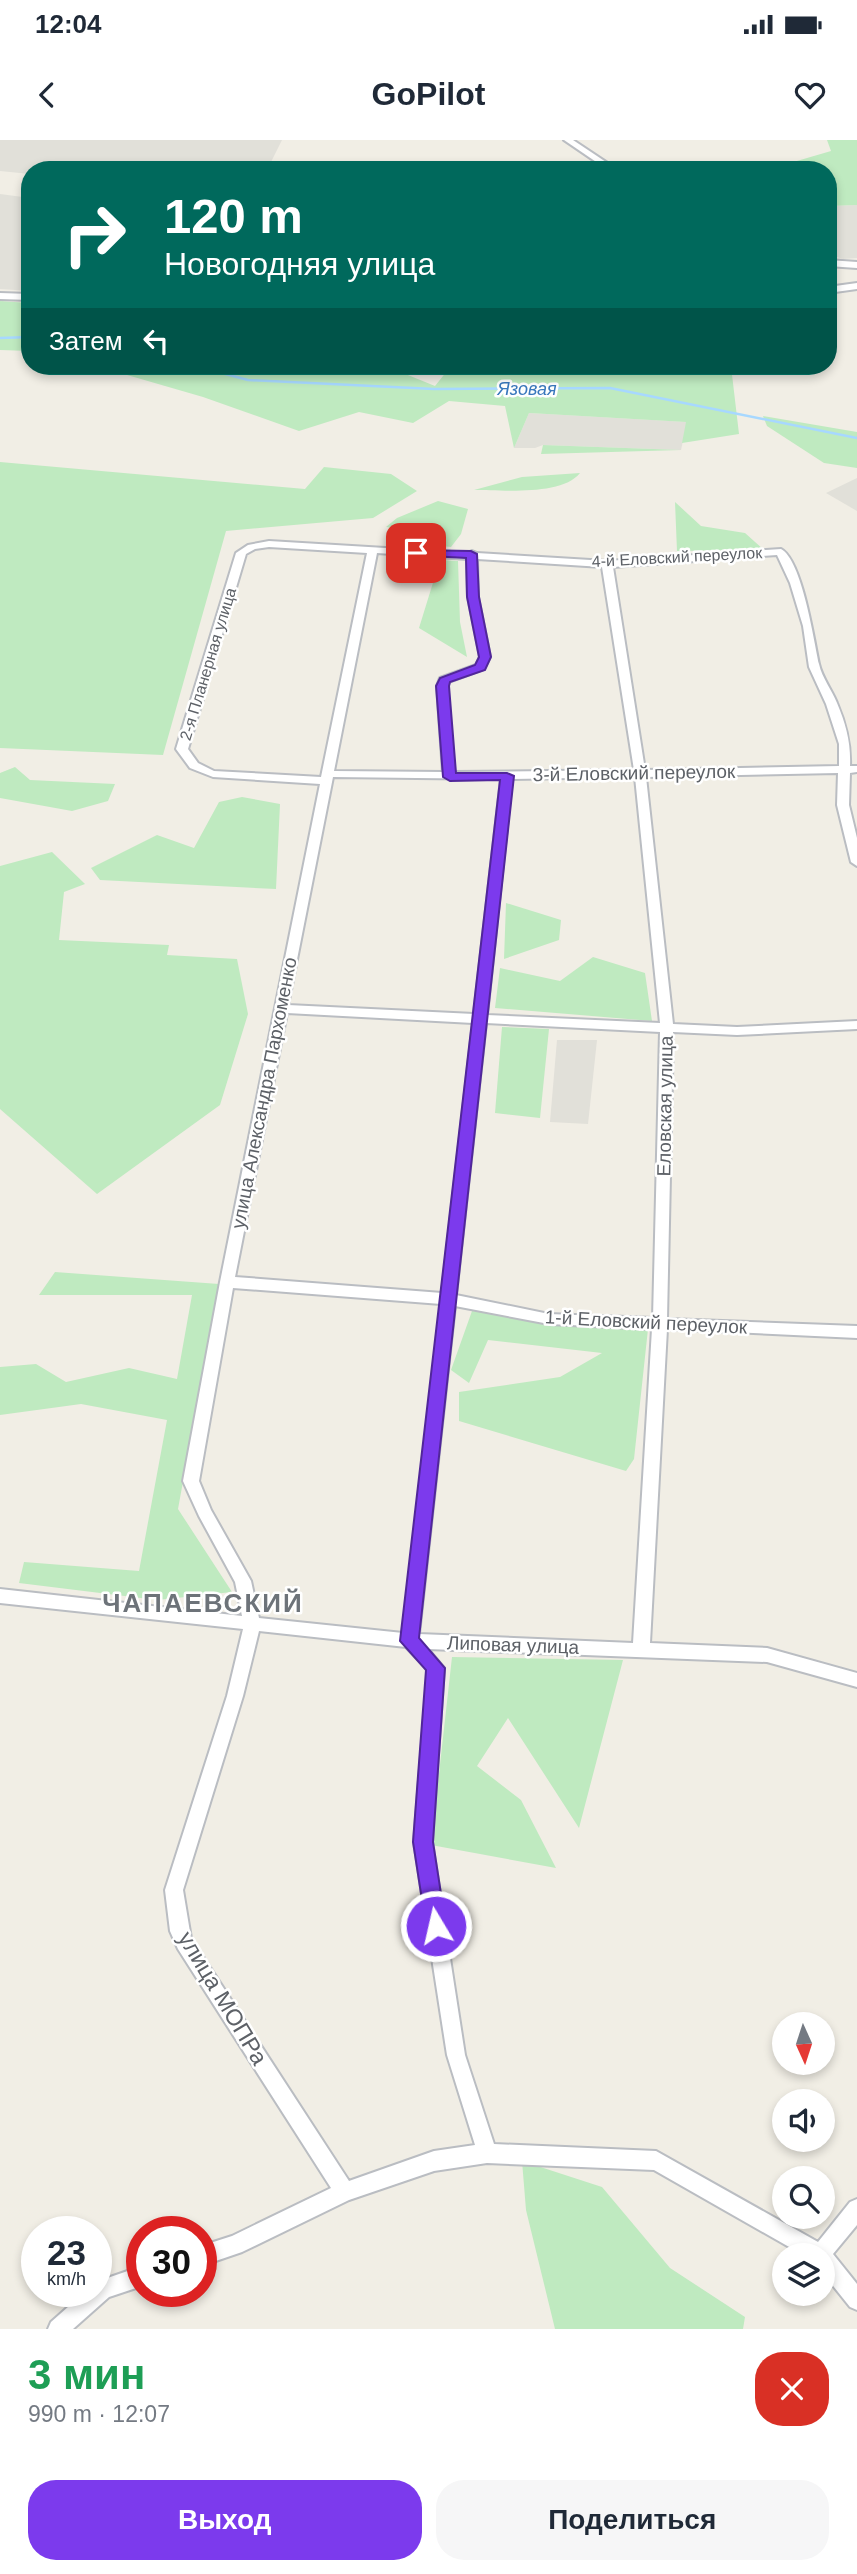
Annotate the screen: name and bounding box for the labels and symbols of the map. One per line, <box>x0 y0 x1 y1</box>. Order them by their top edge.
water label: Язовая <box>496 379 557 399</box>
pin <box>386 523 446 583</box>
street label: 4-й Еловский переулок <box>591 544 764 570</box>
street label: 2-я Планерная улица <box>177 586 239 742</box>
street label: 3-й Еловский переулок <box>533 761 736 785</box>
street label: улица Александра Пархоменко <box>227 955 301 1231</box>
street label: Еловская улица <box>653 1035 677 1177</box>
street label: 1-й Еловский переулок <box>544 1306 748 1338</box>
district label: ЧАПАЕВСКИЙ <box>102 1588 304 1618</box>
street label: Липовая улица <box>447 1632 580 1658</box>
position arrow <box>399 1889 473 1963</box>
street label: улица МОПРа <box>173 1927 273 2069</box>
north arrow <box>772 2012 835 2076</box>
speed limit sign: 30 <box>126 2216 217 2307</box>

